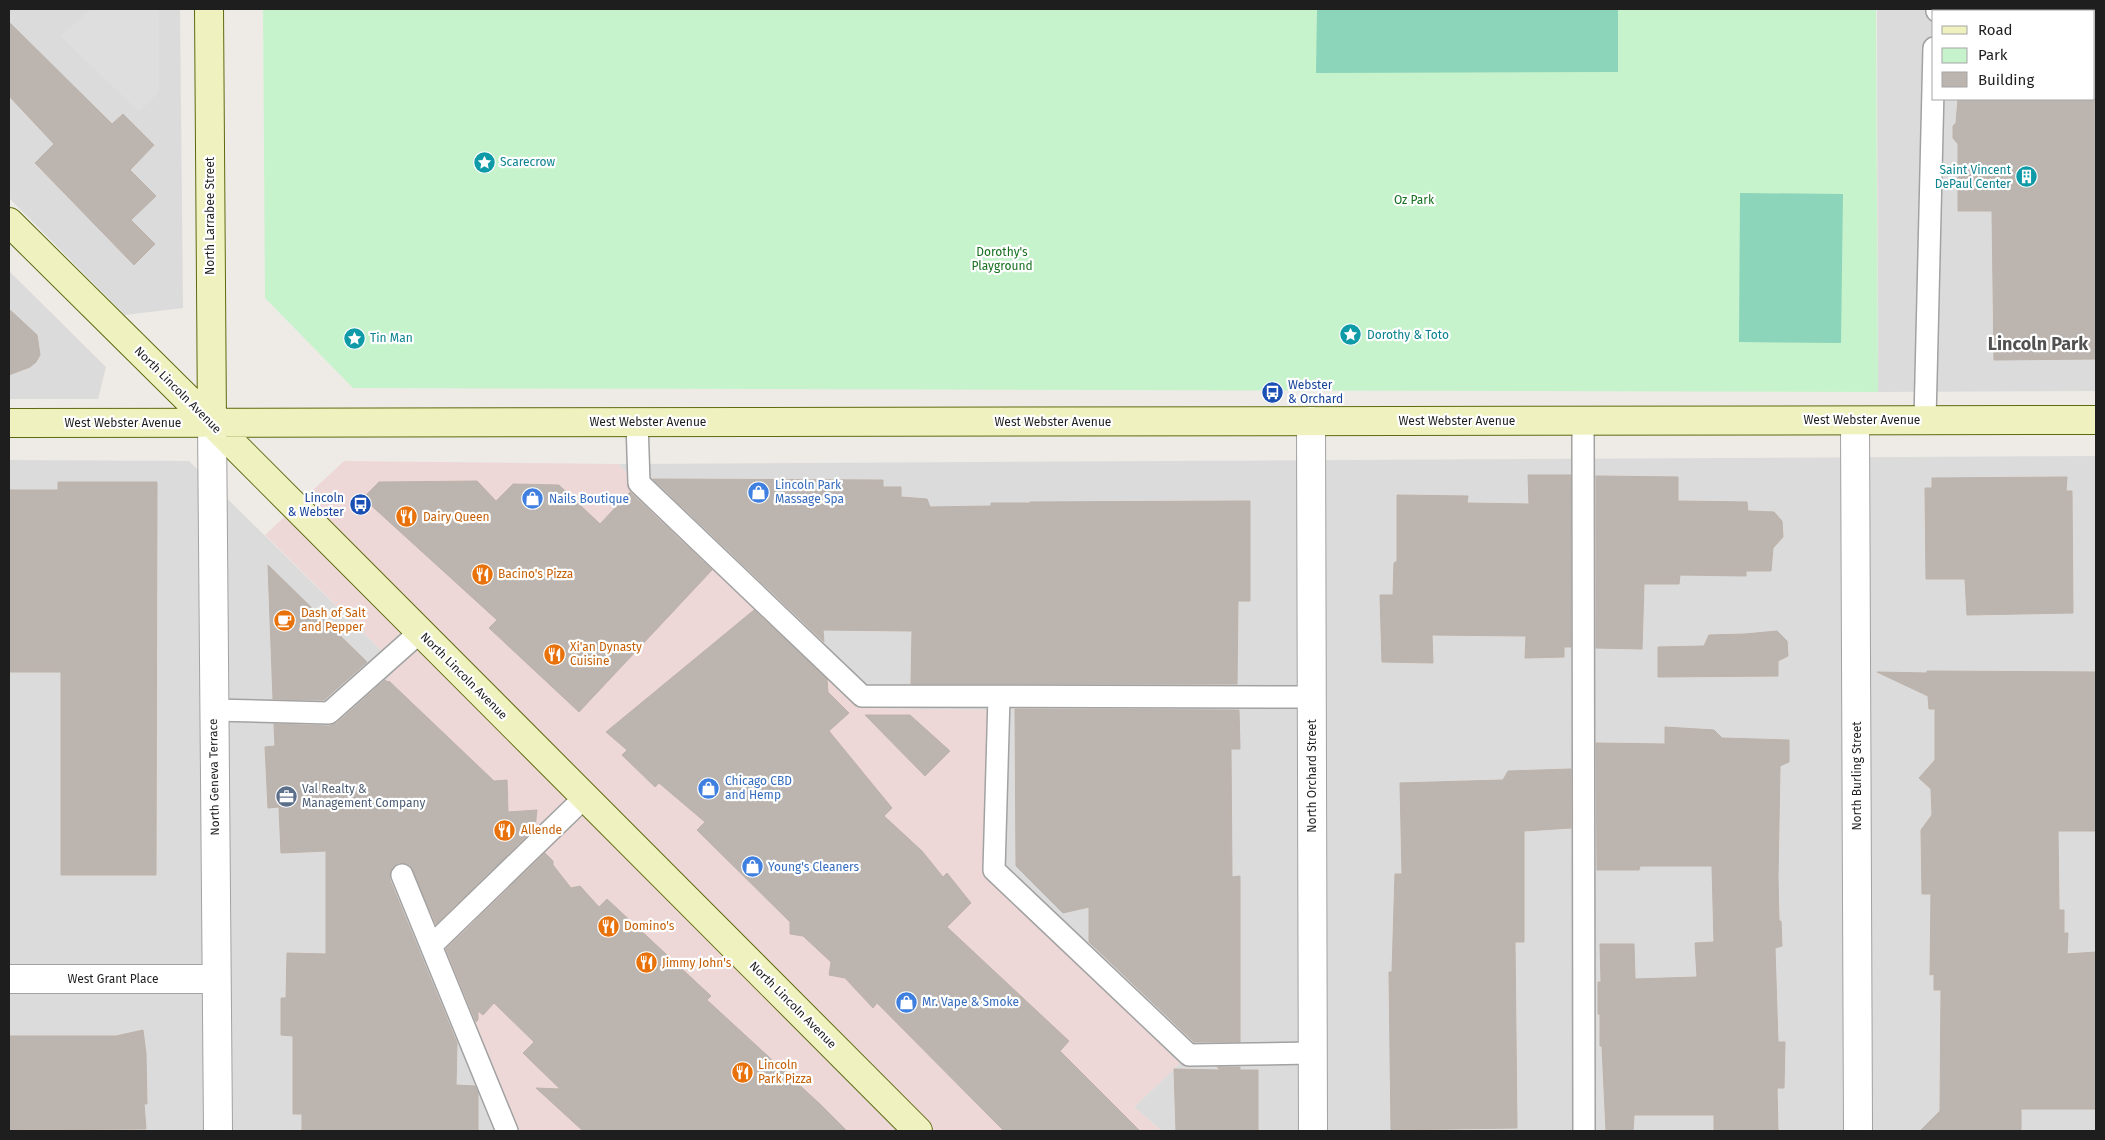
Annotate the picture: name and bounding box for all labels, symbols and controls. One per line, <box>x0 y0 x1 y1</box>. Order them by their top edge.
legend <box>1932 10 2095 100</box>
text: Road <box>1978 21 2013 39</box>
text: Park <box>1978 46 2008 64</box>
text: Building <box>1978 71 2034 89</box>
place icon: Scarecrow <box>472 150 496 174</box>
place label: Scarecrow <box>500 155 556 169</box>
street label: North Larrabee Street <box>203 156 217 275</box>
place label: Saint Vincent DePaul Center <box>1935 163 2012 191</box>
building icon: Saint Vincent DePaul Center <box>2015 165 2039 189</box>
park label: Oz Park <box>1394 193 1435 207</box>
park label: Dorothy's Playground <box>971 245 1033 273</box>
place icon: Dorothy & Toto <box>1339 323 1363 347</box>
place icon: Tin Man <box>342 326 366 350</box>
place label: Dorothy & Toto <box>1367 328 1449 342</box>
place label: Tin Man <box>370 331 413 345</box>
district label: Lincoln Park <box>1988 333 2089 355</box>
street label: North Lincoln Avenue <box>132 344 224 436</box>
place label: Webster & Orchard <box>1288 378 1343 406</box>
bus stop icon: Webster & Orchard <box>1260 380 1284 404</box>
street label: West Webster Avenue <box>1804 413 1920 427</box>
street label: West Webster Avenue <box>1399 414 1515 428</box>
street label: West Webster Avenue <box>590 415 706 429</box>
street label: West Webster Avenue <box>995 415 1111 429</box>
street label: West Webster Avenue <box>65 416 181 430</box>
place label: Lincoln Park Massage Spa <box>775 478 844 506</box>
shop icon: Lincoln Park Massage Spa <box>747 480 771 504</box>
shop icon: Nails Boutique <box>521 487 545 511</box>
place label: Lincoln & Webster <box>288 491 344 519</box>
place label: Nails Boutique <box>549 492 629 506</box>
bus stop icon: Lincoln & Webster <box>348 493 372 517</box>
restaurant icon: Dairy Queen <box>395 505 419 529</box>
place label: Dairy Queen <box>423 510 490 524</box>
restaurant icon: Bacino's Pizza <box>470 562 494 586</box>
place label: Bacino's Pizza <box>498 567 573 581</box>
place label: Dash of Salt and Pepper <box>301 606 367 634</box>
cafe icon: Dash of Salt and Pepper <box>273 608 297 632</box>
street label: North Lincoln Avenue <box>418 630 510 722</box>
place label: Xi'an Dynasty Cuisine <box>570 640 642 668</box>
restaurant icon: Xi'an Dynasty Cuisine <box>542 642 566 666</box>
street label: North Geneva Terrace <box>206 718 222 836</box>
street label: North Orchard Street <box>1305 719 1319 833</box>
street label: North Burling Street <box>1850 721 1864 831</box>
place label: Chicago CBD and Hemp <box>725 774 792 802</box>
shop icon: Chicago CBD and Hemp <box>697 776 721 800</box>
place label: Val Realty & Management Company <box>302 782 426 810</box>
office icon: Val Realty & Management Company <box>274 784 298 808</box>
restaurant icon: Allende <box>493 818 517 842</box>
place label: Allende <box>521 823 562 837</box>
shop icon: Young's Cleaners <box>740 855 764 879</box>
place label: Young's Cleaners <box>768 860 859 874</box>
restaurant icon: Domino's <box>596 914 620 938</box>
place label: Domino's <box>624 919 675 933</box>
restaurant icon: Jimmy John's <box>634 951 658 975</box>
place label: Jimmy John's <box>662 956 732 970</box>
street label: North Lincoln Avenue <box>747 959 839 1051</box>
street label: West Grant Place <box>67 972 159 986</box>
shop icon: Mr. Vape & Smoke <box>894 990 918 1014</box>
place label: Mr. Vape & Smoke <box>922 995 1019 1009</box>
place label: Lincoln Park Pizza <box>758 1058 812 1086</box>
restaurant icon: Lincoln Park Pizza <box>730 1060 754 1084</box>

